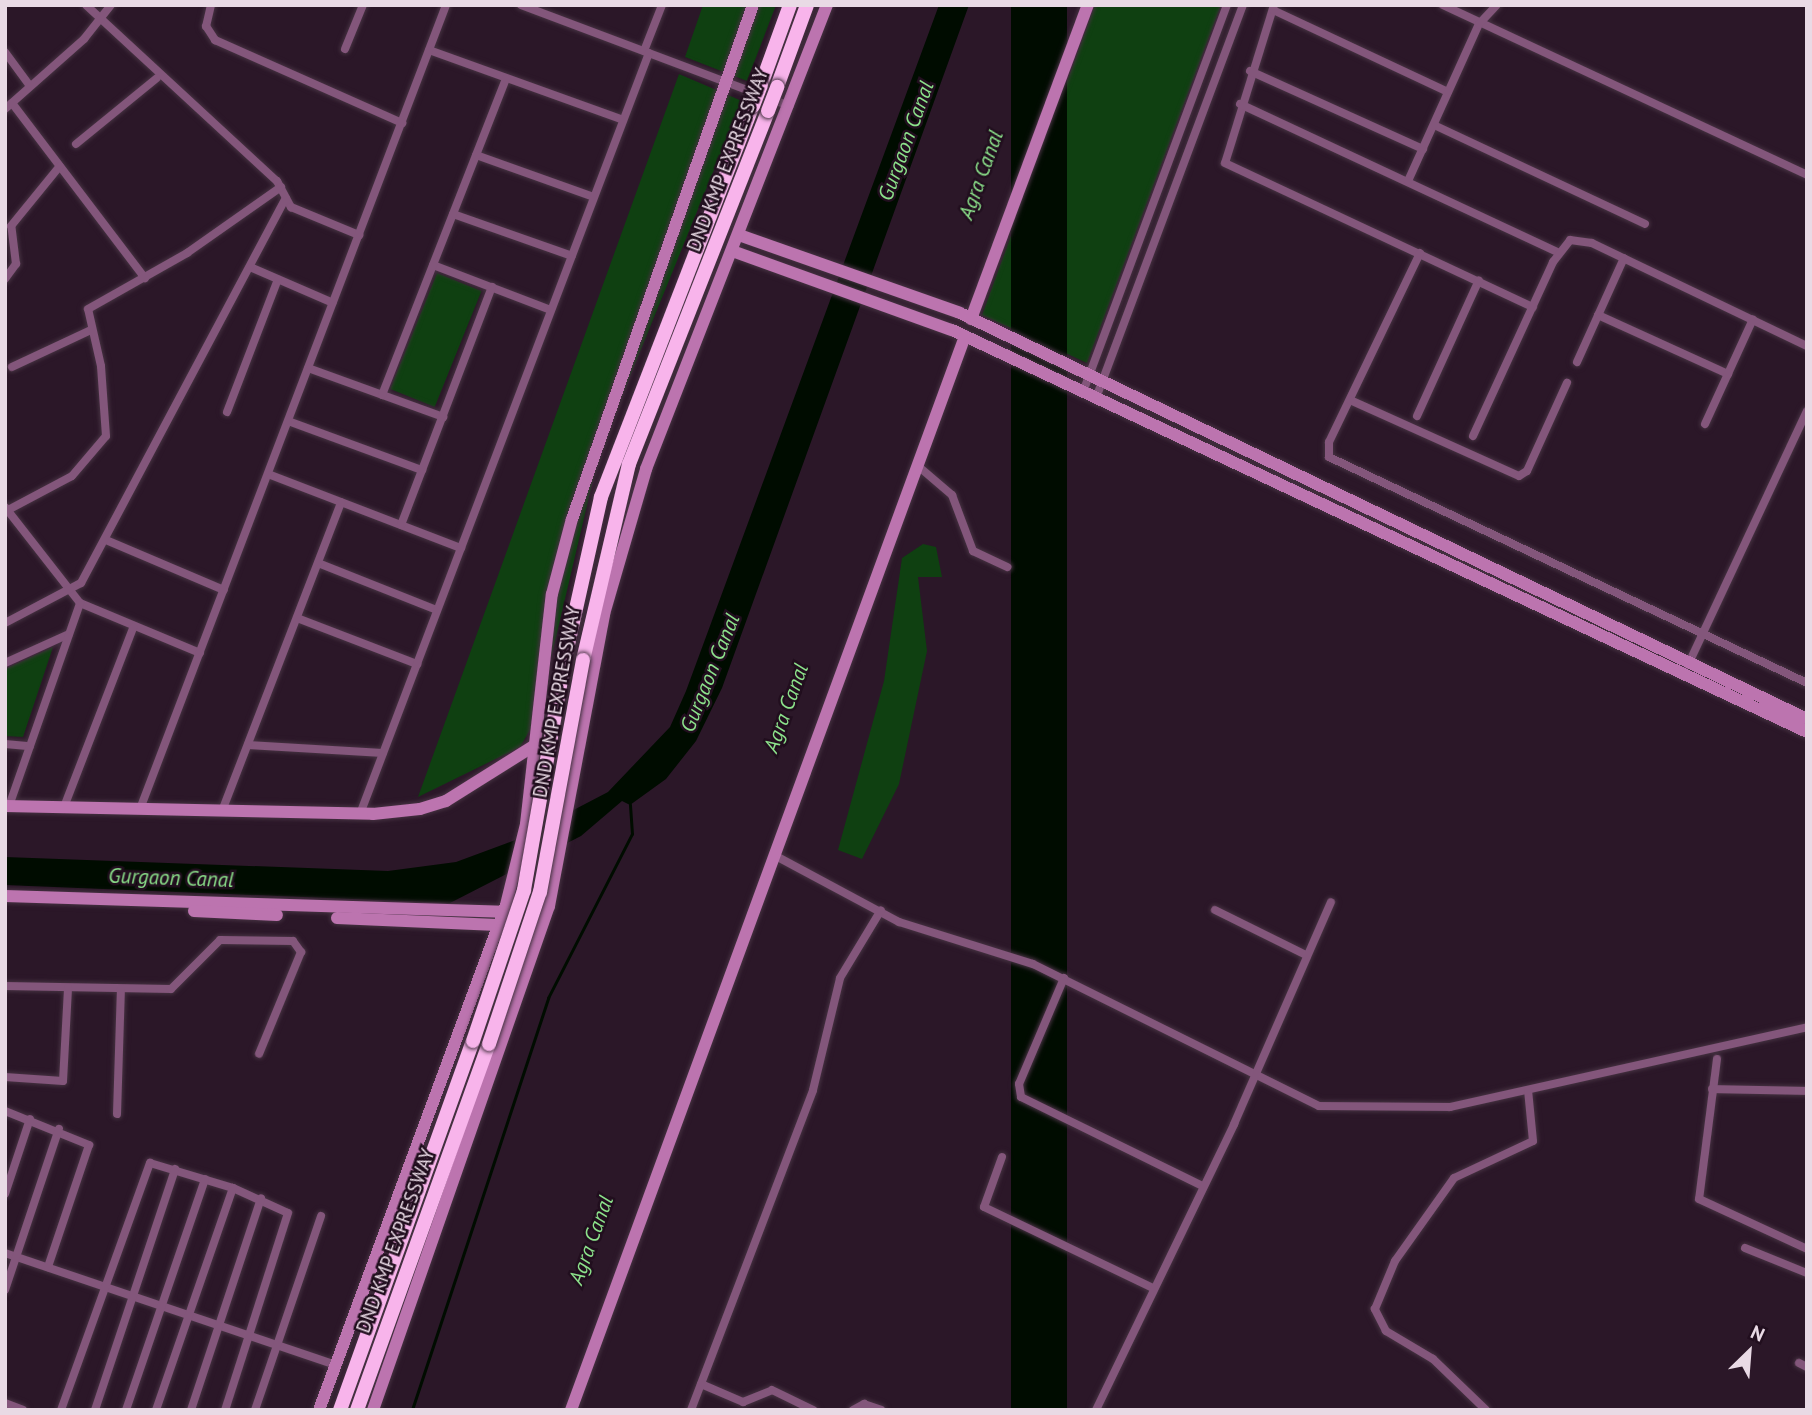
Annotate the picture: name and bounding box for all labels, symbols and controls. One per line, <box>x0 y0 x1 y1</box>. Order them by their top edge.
street label: DND KMP EXPRESSWAY <box>682 65 774 255</box>
water label: Gurgaon Canal <box>873 78 939 204</box>
water label: Agra Canal <box>953 127 1009 223</box>
street label: DND KMP EXPRESSWAY <box>529 604 585 800</box>
water label: Gurgaon Canal <box>675 610 745 736</box>
water label: Agra Canal <box>758 660 814 756</box>
water label: Gurgaon Canal <box>108 863 234 893</box>
street label: DND KMP EXPRESSWAY <box>352 1146 440 1336</box>
water label: Agra Canal <box>563 1192 619 1288</box>
north arrow <box>1714 1317 1784 1387</box>
text: N <box>1747 1319 1769 1346</box>

